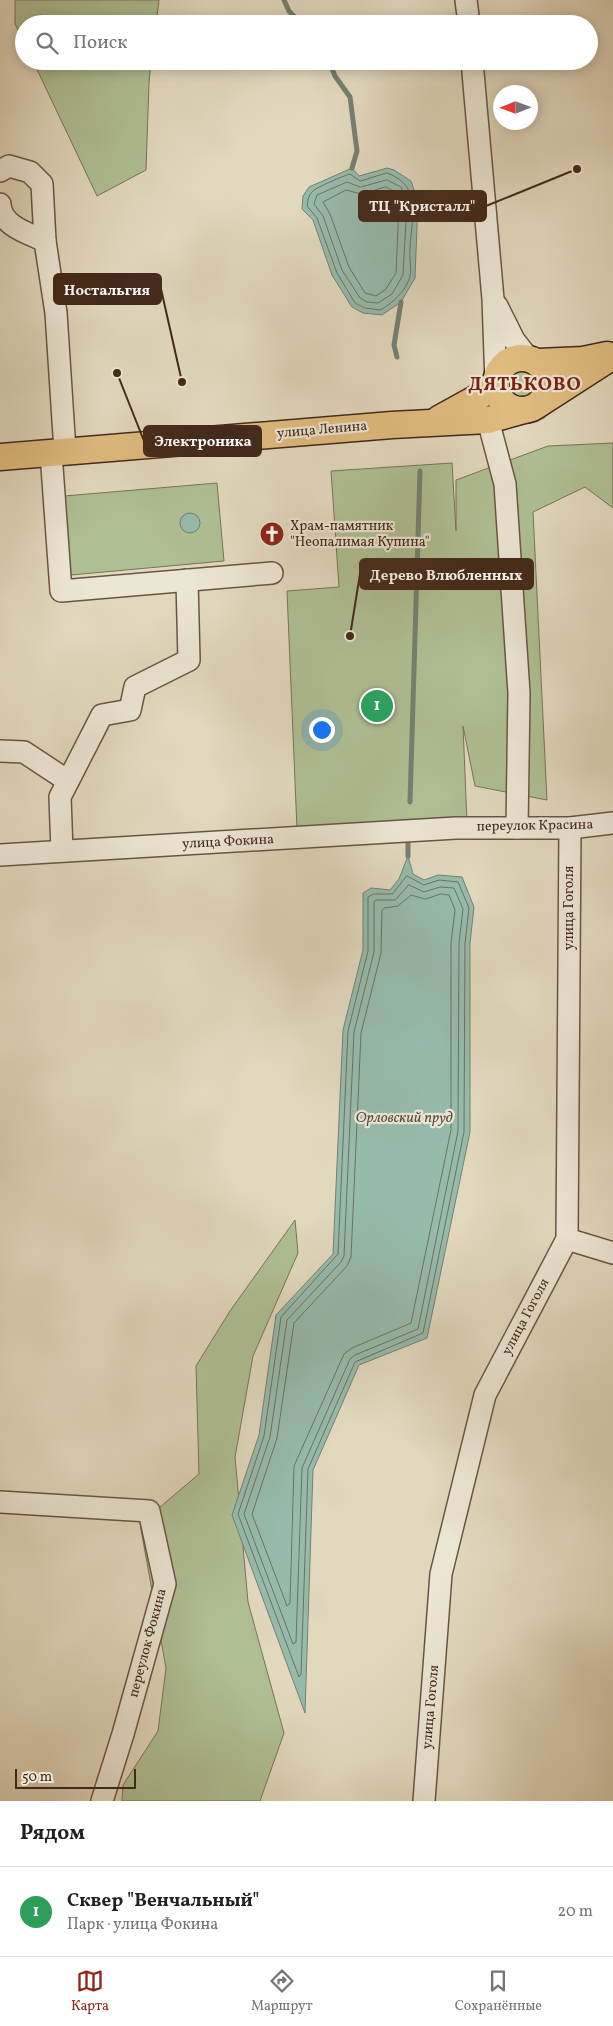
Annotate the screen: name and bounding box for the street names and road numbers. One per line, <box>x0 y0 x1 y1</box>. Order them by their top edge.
street label: улица Ленина <box>276 417 368 443</box>
street label: переулок Красина <box>477 815 593 837</box>
street label: улица Фокина <box>182 830 274 854</box>
street label: улица Гоголя <box>560 866 579 950</box>
street label: улица Гоголя <box>498 1275 554 1359</box>
street label: переулок Фокина <box>124 1586 172 1700</box>
street label: улица Гоголя <box>418 1664 444 1750</box>

